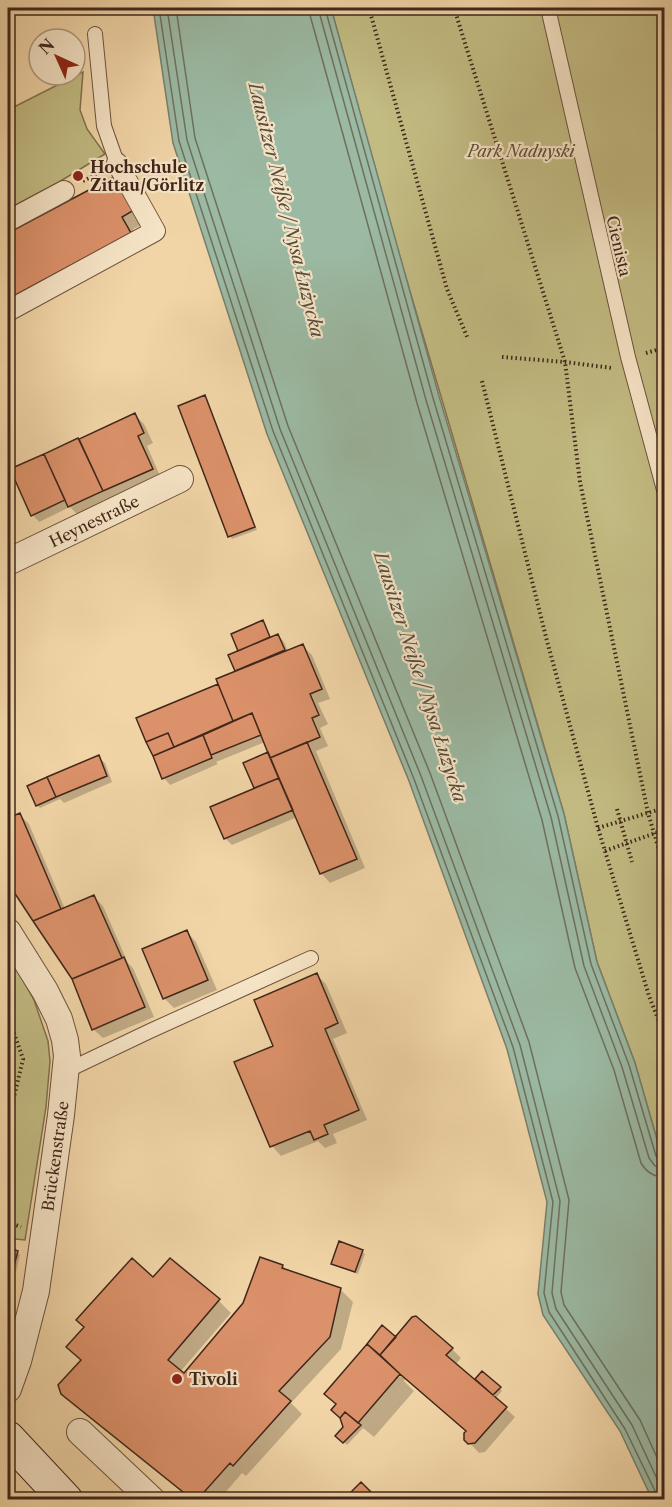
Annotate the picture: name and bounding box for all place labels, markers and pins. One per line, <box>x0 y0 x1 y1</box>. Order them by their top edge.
place label: Hochschule Zittau/Görlitz <box>90 157 204 195</box>
marker: Hochschule Zittau/Görlitz <box>71 169 85 183</box>
place label: Tivoli <box>189 1369 238 1389</box>
marker: Tivoli <box>170 1372 184 1386</box>

